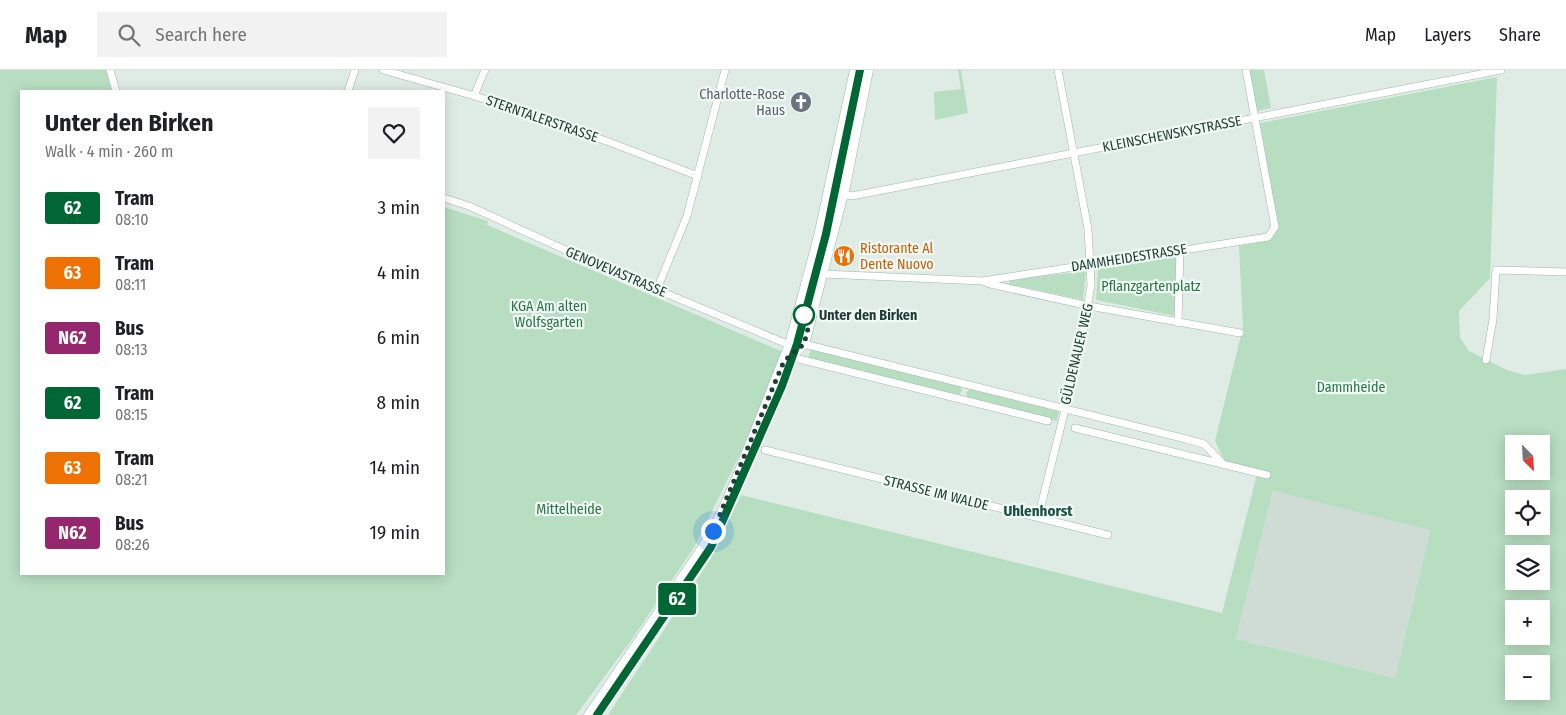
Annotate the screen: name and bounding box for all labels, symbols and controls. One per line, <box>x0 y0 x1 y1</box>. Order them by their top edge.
search box <box>97 12 447 57</box>
text: Map <box>25 21 67 49</box>
icon: search <box>115 21 143 49</box>
text: Search here <box>155 23 247 46</box>
text: Map <box>1365 24 1396 46</box>
text: Layers <box>1424 24 1471 46</box>
text: Share <box>1499 24 1541 46</box>
place label: Charlotte-Rose Haus <box>699 86 785 119</box>
church icon: Charlotte-Rose Haus <box>789 90 813 114</box>
street label: STERNTALERSTRASSE <box>484 92 601 146</box>
button: heart <box>368 107 420 159</box>
text: Unter den Birken <box>45 109 214 137</box>
street label: KLEINSCHEWSKYSTRASSE <box>1101 112 1243 156</box>
text: Walk · 4 min · 260 m <box>45 142 173 161</box>
text: Tram <box>115 187 154 210</box>
text: 3 min <box>378 196 420 219</box>
text: 62 <box>64 197 81 219</box>
text: 08:10 <box>115 210 149 229</box>
place label: Ristorante Al Dente Nuovo <box>860 240 934 273</box>
street label: DAMMHEIDESTRASSE <box>1070 240 1189 276</box>
street label: GENOVEVASTRASSE <box>563 243 670 301</box>
restaurant icon: Ristorante Al Dente Nuovo <box>832 244 856 268</box>
text: Tram <box>115 252 154 275</box>
text: 4 min <box>377 261 420 284</box>
text: 63 <box>64 262 81 284</box>
text: 08:11 <box>115 275 146 294</box>
park label: Pflanzgartenplatz <box>1101 278 1201 295</box>
park label: KGA Am alten Wolfsgarten <box>511 298 587 331</box>
street label: GÜLDENAUER WEG <box>1056 301 1097 406</box>
marker: Unter den Birken <box>793 304 815 326</box>
place label: Unter den Birken <box>819 307 917 324</box>
text: Bus <box>115 317 144 340</box>
text: 6 min <box>377 326 420 349</box>
text: N62 <box>58 327 87 349</box>
text: 08:13 <box>115 340 148 359</box>
park label: Dammheide <box>1317 379 1385 396</box>
text: Tram <box>115 382 154 405</box>
text: 8 min <box>377 391 420 414</box>
text: 62 <box>64 392 81 414</box>
text: 08:15 <box>115 405 148 424</box>
north arrow <box>1505 435 1550 480</box>
map controls <box>1505 435 1550 700</box>
text: Tram <box>115 447 154 470</box>
text: 14 min <box>370 456 420 479</box>
text: 63 <box>64 457 81 479</box>
text: 08:21 <box>115 470 148 489</box>
street label: STRASSE IM WALDE <box>882 472 991 514</box>
button: locate <box>1505 490 1550 535</box>
park label: Mittelheide <box>536 501 602 518</box>
district label: Uhlenhorst <box>1003 502 1073 520</box>
text: Bus <box>115 512 144 535</box>
your location <box>701 519 726 544</box>
text: 19 min <box>369 521 420 544</box>
text: N62 <box>58 522 87 544</box>
text: 08:26 <box>115 535 150 554</box>
button: layers <box>1505 545 1550 590</box>
line badge: 62 <box>654 583 700 615</box>
text: 62 <box>668 588 686 610</box>
button: + <box>1505 600 1550 645</box>
button: − <box>1505 655 1550 700</box>

